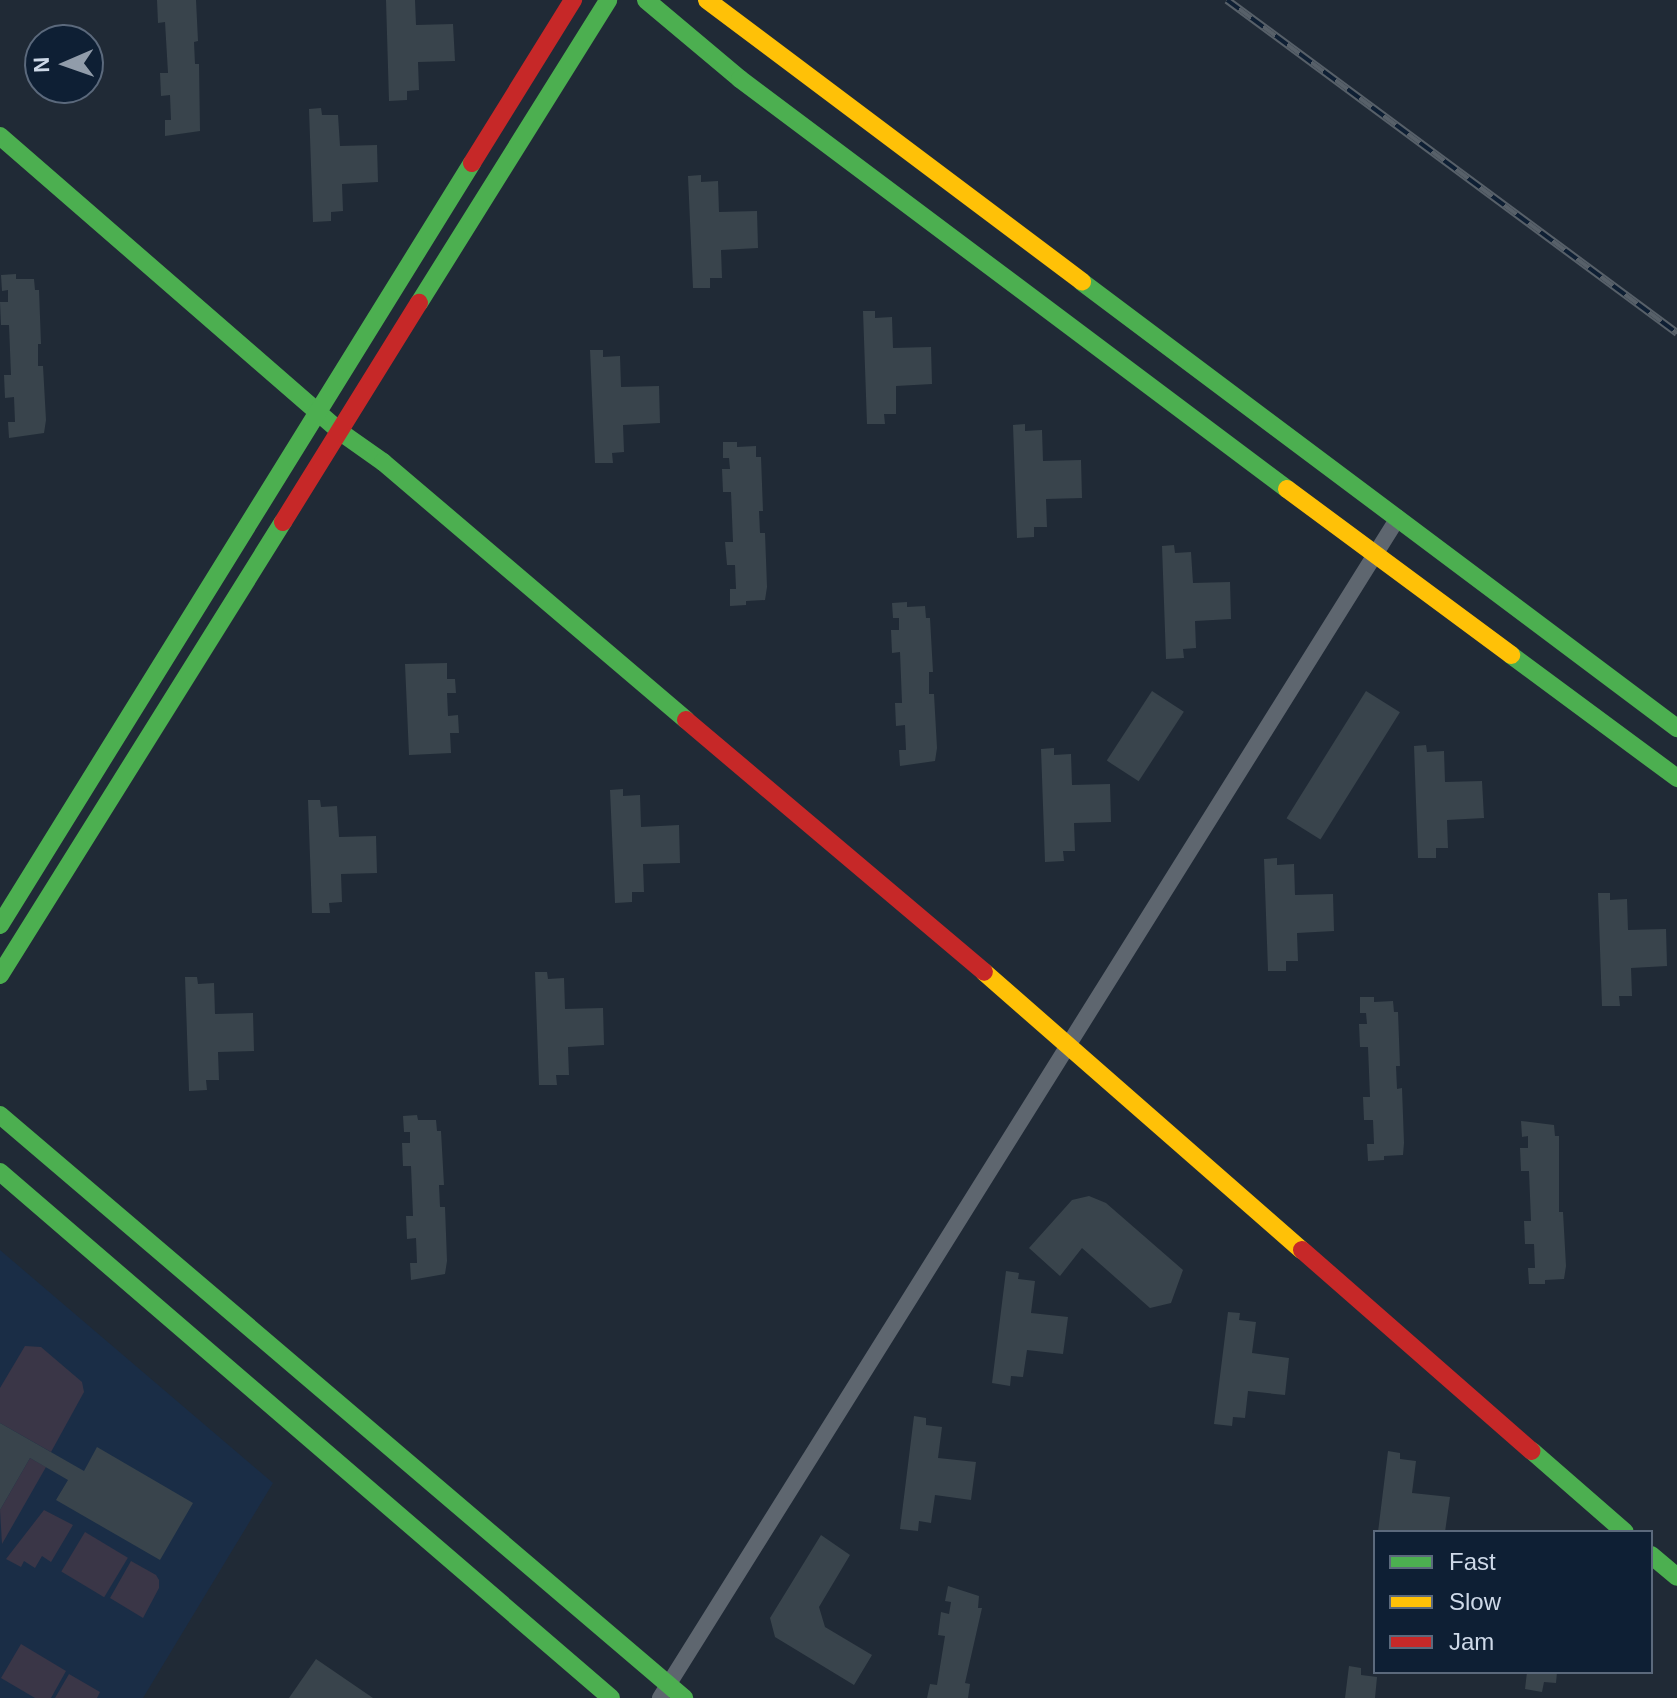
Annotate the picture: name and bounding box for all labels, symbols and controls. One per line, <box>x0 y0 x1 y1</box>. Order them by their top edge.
north arrow <box>24 24 104 104</box>
text: N <box>29 56 54 73</box>
legend <box>1373 1530 1653 1674</box>
text: Fast <box>1449 1548 1496 1575</box>
text: Slow <box>1449 1588 1501 1615</box>
text: Jam <box>1449 1628 1494 1655</box>

